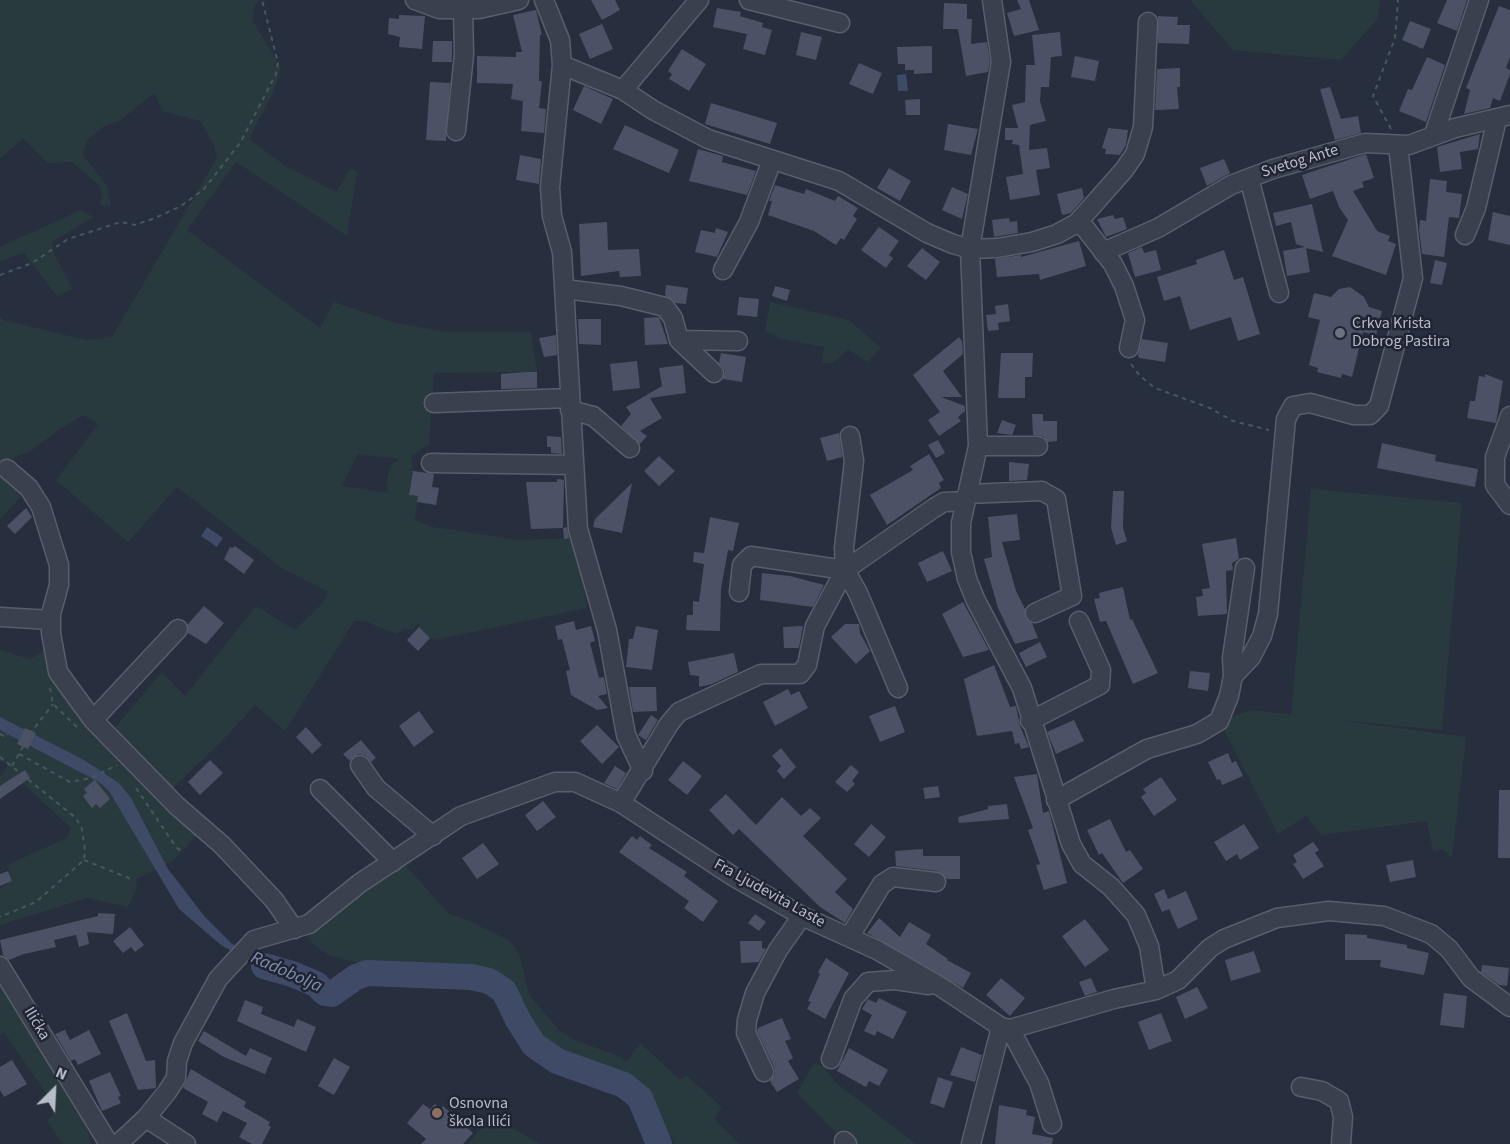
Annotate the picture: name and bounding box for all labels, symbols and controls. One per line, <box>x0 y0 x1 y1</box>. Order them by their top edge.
street label: Svetog Ante <box>1259 141 1341 183</box>
place label: Crkva Krista Dobrog Pastira <box>1352 314 1450 352</box>
marker: Crkva Krista Dobrog Pastira <box>1333 326 1347 340</box>
street label: Fra Ljudevita Laste <box>710 855 828 933</box>
water label: Radobolja <box>247 948 325 998</box>
street label: Ilićka <box>19 1004 53 1044</box>
north arrow <box>24 1060 84 1120</box>
text: N <box>52 1061 71 1086</box>
place label: Osnovna škola Ilići <box>449 1094 511 1132</box>
marker: Osnovna škola Ilići <box>430 1106 444 1120</box>

